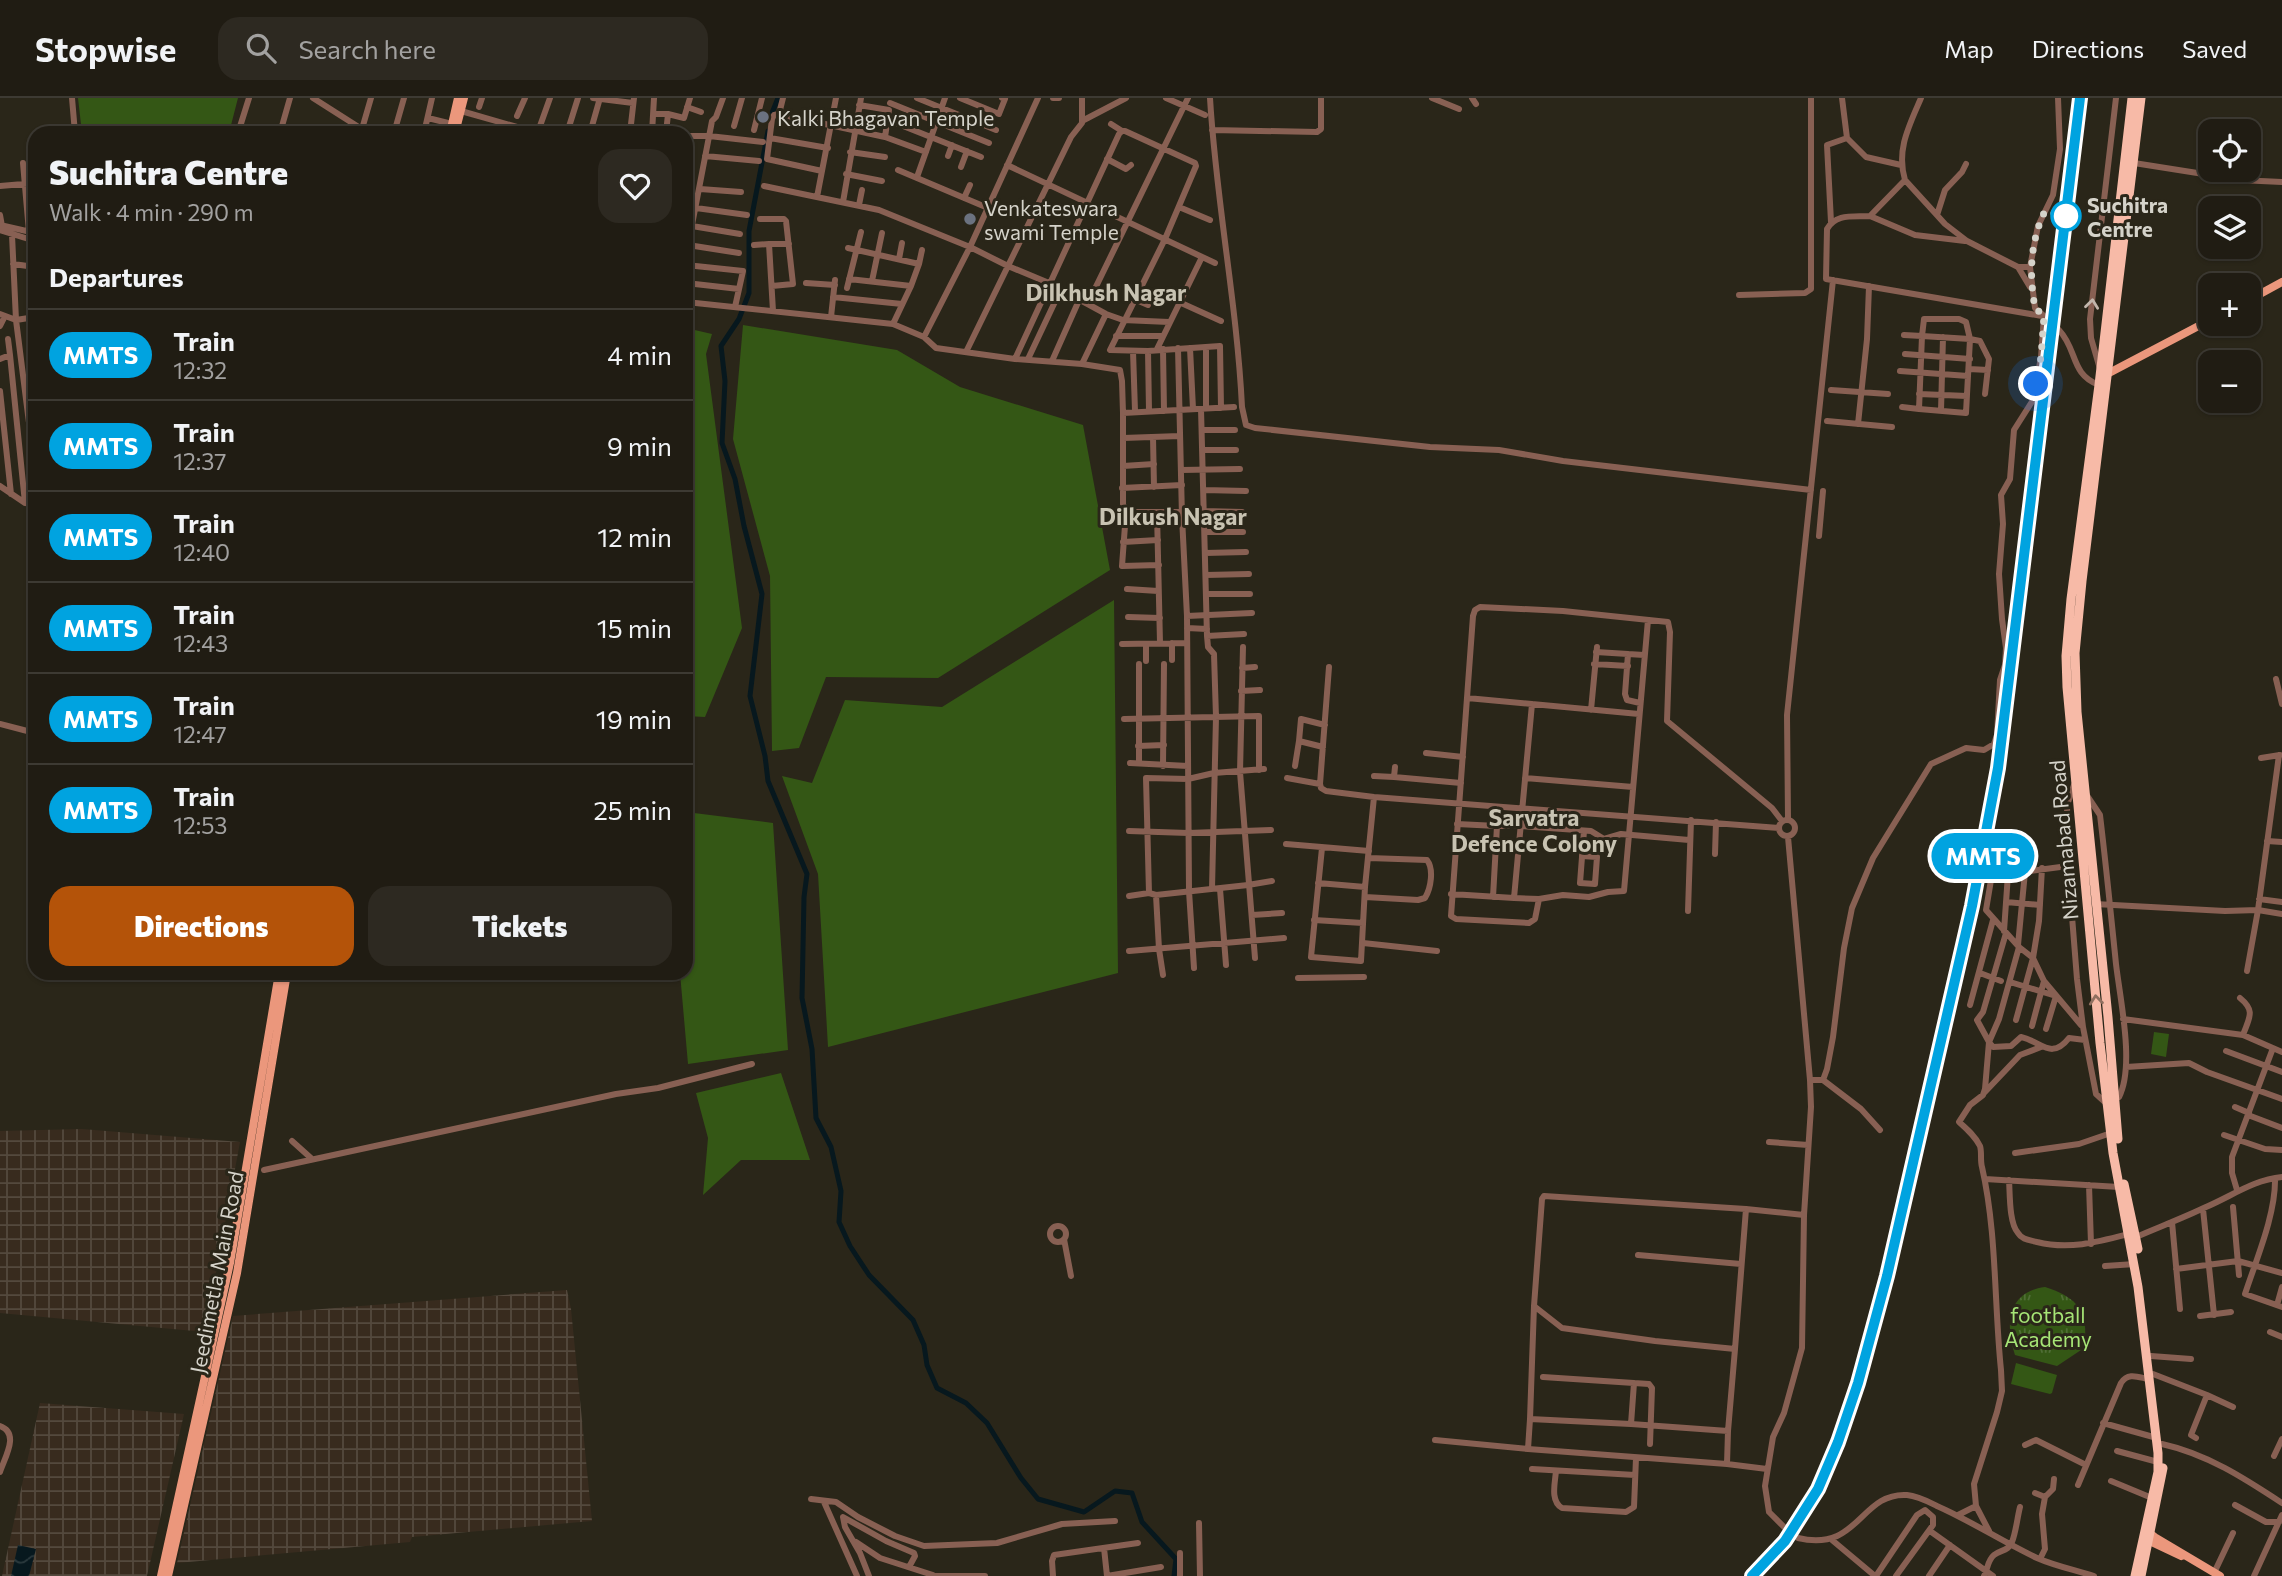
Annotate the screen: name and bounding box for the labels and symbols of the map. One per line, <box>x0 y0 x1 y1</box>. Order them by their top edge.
place label: Kalki Bhagavan Temple <box>777 105 994 130</box>
marker: Kalki Bhagavan Temple <box>755 109 771 125</box>
place label: Suchitra Centre <box>2087 192 2168 241</box>
place label: Venkateswara swami Temple <box>984 195 1119 244</box>
marker: Suchitra Centre <box>2051 201 2081 231</box>
marker: Venkateswara swami Temple <box>962 211 978 227</box>
district label: Dilkhush Nagar <box>1025 278 1187 306</box>
one-way arrow <box>2084 299 2099 310</box>
your location <box>2018 366 2053 401</box>
district label: Dilkush Nagar <box>1099 502 1247 530</box>
street label: Nizamabad Road <box>2044 759 2082 921</box>
district label: Sarvatra Defence Colony <box>1451 803 1617 857</box>
line badge: MMTS <box>1934 833 2032 879</box>
one-way arrow <box>2089 995 2104 1006</box>
street label: Jeedimetla Main Road <box>184 1169 248 1375</box>
park label: football Academy <box>2004 1302 2092 1351</box>

